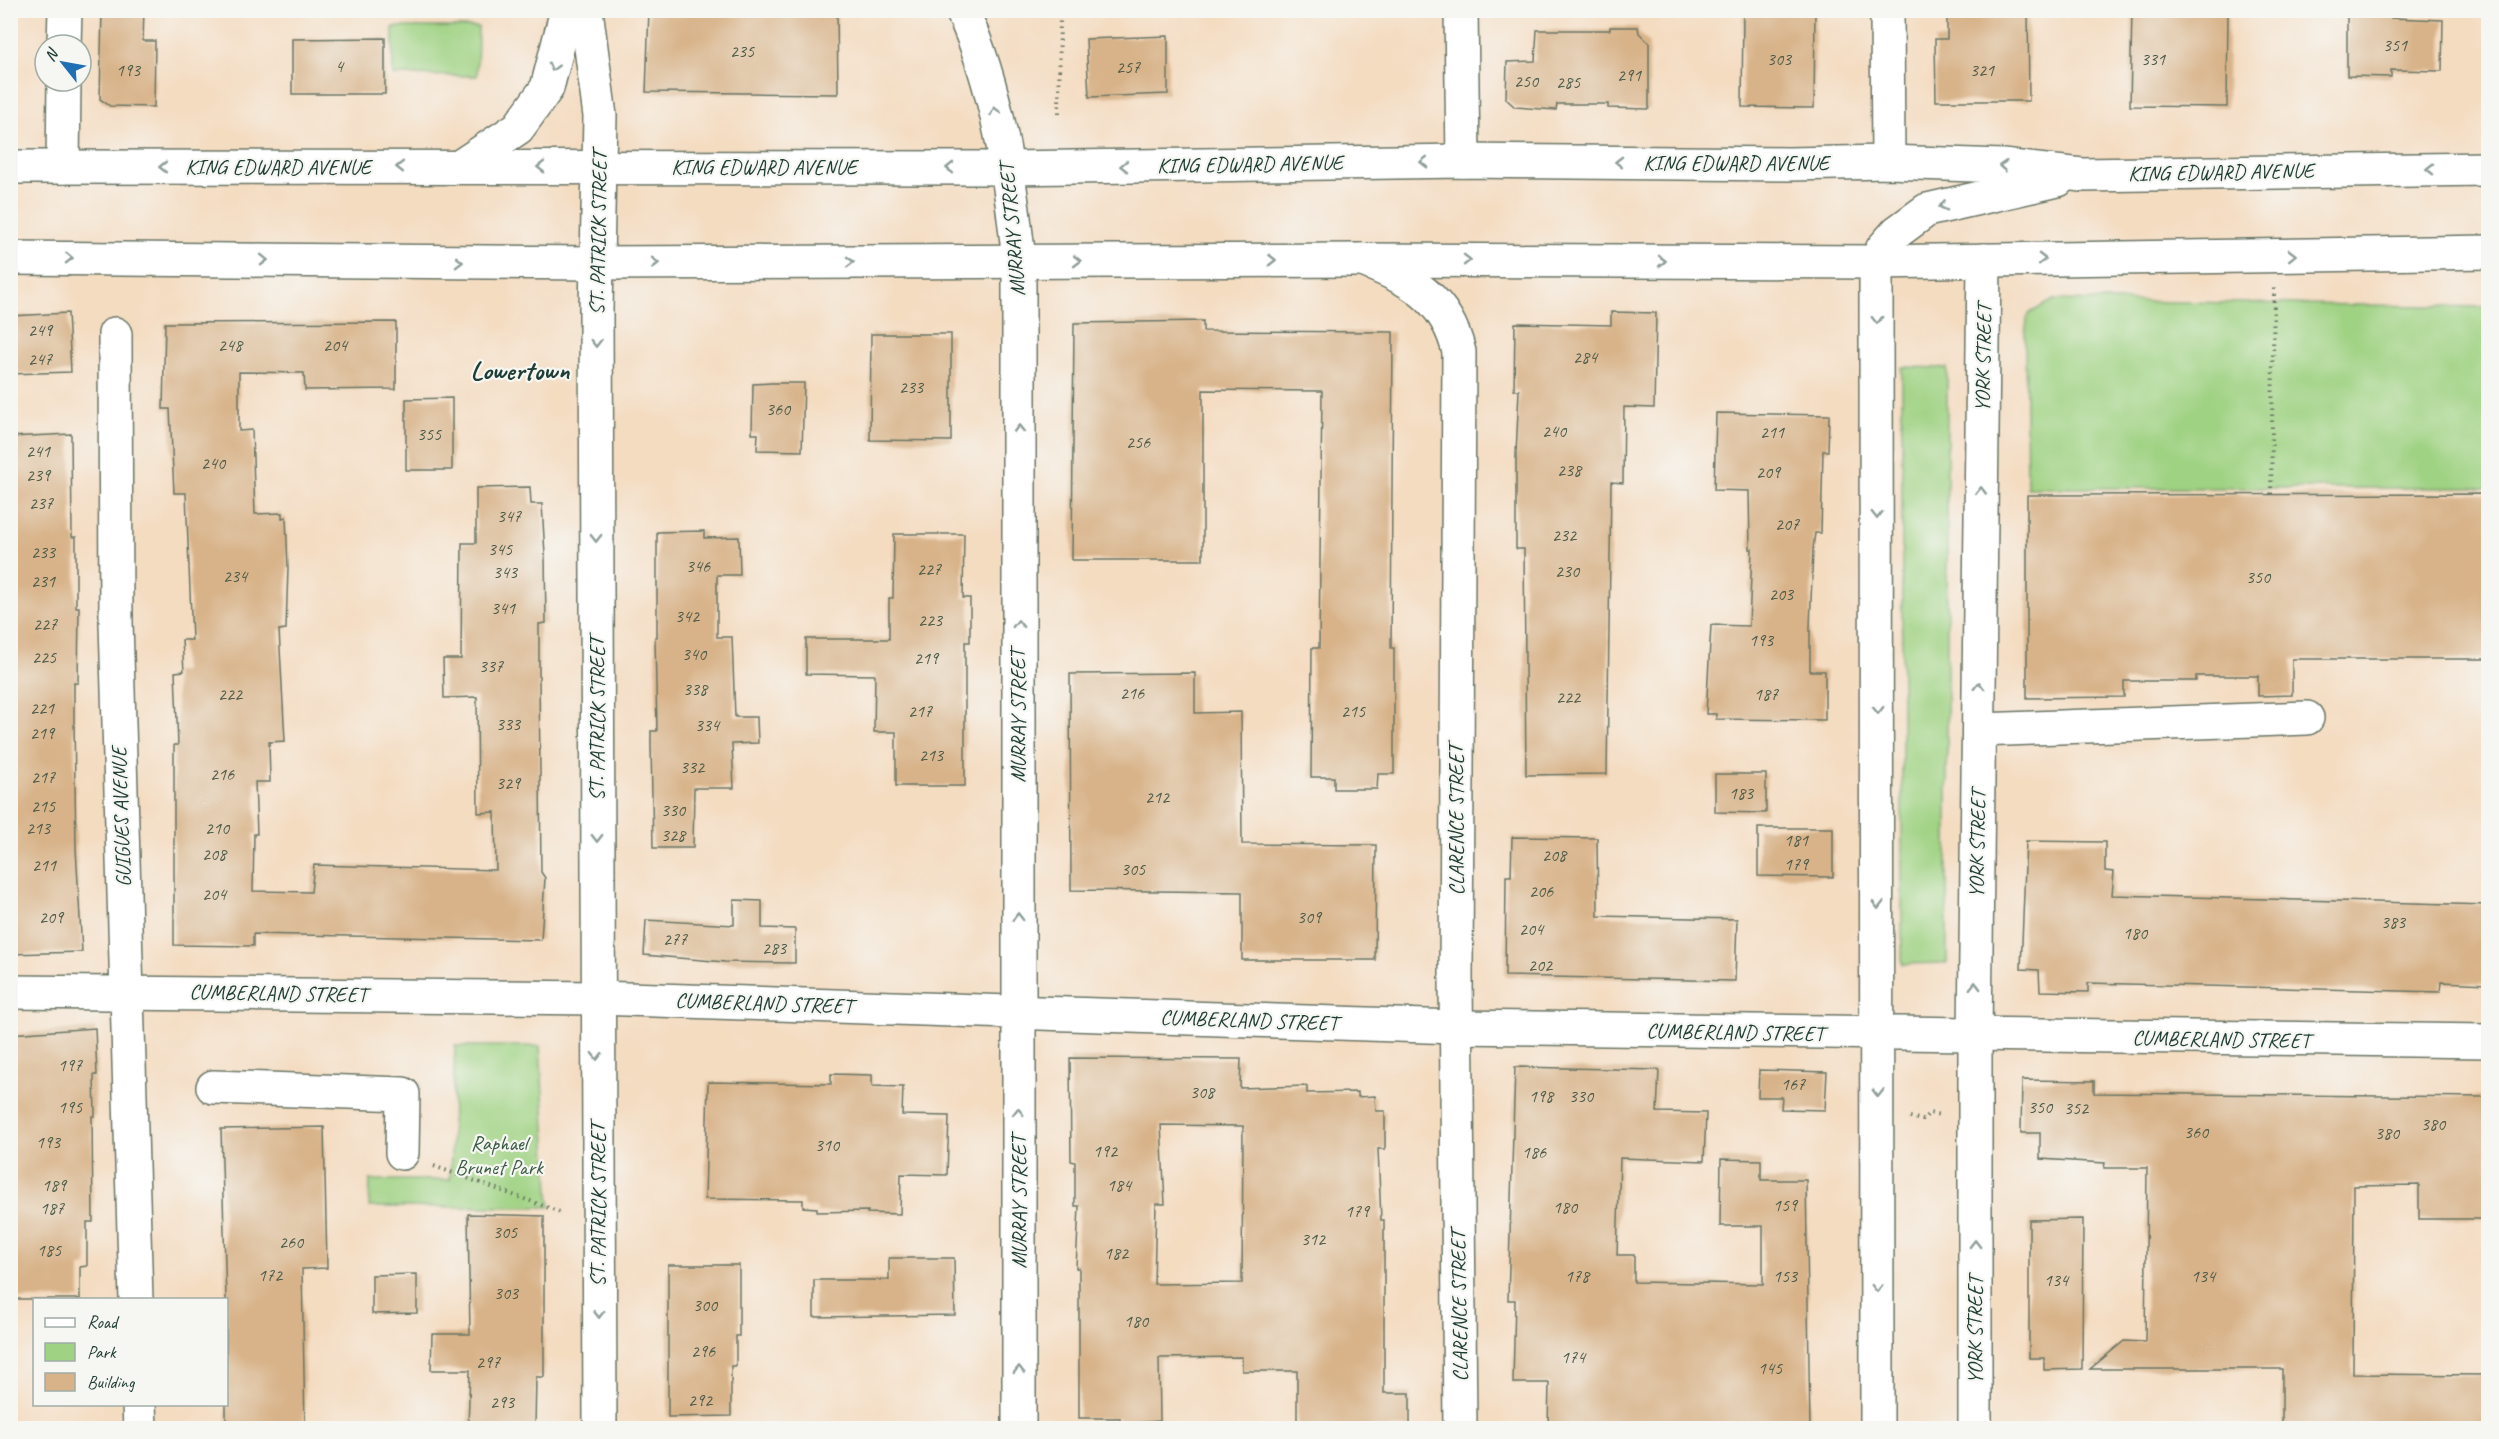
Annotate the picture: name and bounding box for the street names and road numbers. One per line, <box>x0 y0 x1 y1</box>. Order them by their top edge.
street label: ST. PATRICK STREET <box>584 145 613 315</box>
street label: KING EDWARD AVENUE <box>1157 149 1346 179</box>
street label: KING EDWARD AVENUE <box>1643 150 1832 176</box>
street label: KING EDWARD AVENUE <box>185 154 374 180</box>
street label: KING EDWARD AVENUE <box>671 154 860 180</box>
street label: MURRAY STREET <box>993 157 1031 297</box>
street label: KING EDWARD AVENUE <box>2128 157 2317 187</box>
street label: YORK STREET <box>1969 299 1997 412</box>
street label: ST. PATRICK STREET <box>584 632 610 801</box>
street label: MURRAY STREET <box>1005 644 1031 782</box>
street label: CLARENCE STREET <box>1443 739 1469 896</box>
street label: GUIGUES AVENUE <box>105 744 136 887</box>
street label: YORK STREET <box>1963 785 1991 898</box>
street label: CUMBERLAND STREET <box>189 978 372 1008</box>
street label: CUMBERLAND STREET <box>675 987 859 1019</box>
street label: CUMBERLAND STREET <box>1160 1004 1344 1036</box>
street label: CUMBERLAND STREET <box>1646 1017 1829 1047</box>
street label: CUMBERLAND STREET <box>2132 1024 2315 1054</box>
street label: ST. PATRICK STREET <box>585 1118 611 1287</box>
street label: MURRAY STREET <box>1006 1130 1032 1268</box>
street label: CLARENCE STREET <box>1445 1225 1473 1382</box>
street label: YORK STREET <box>1962 1271 1988 1384</box>

